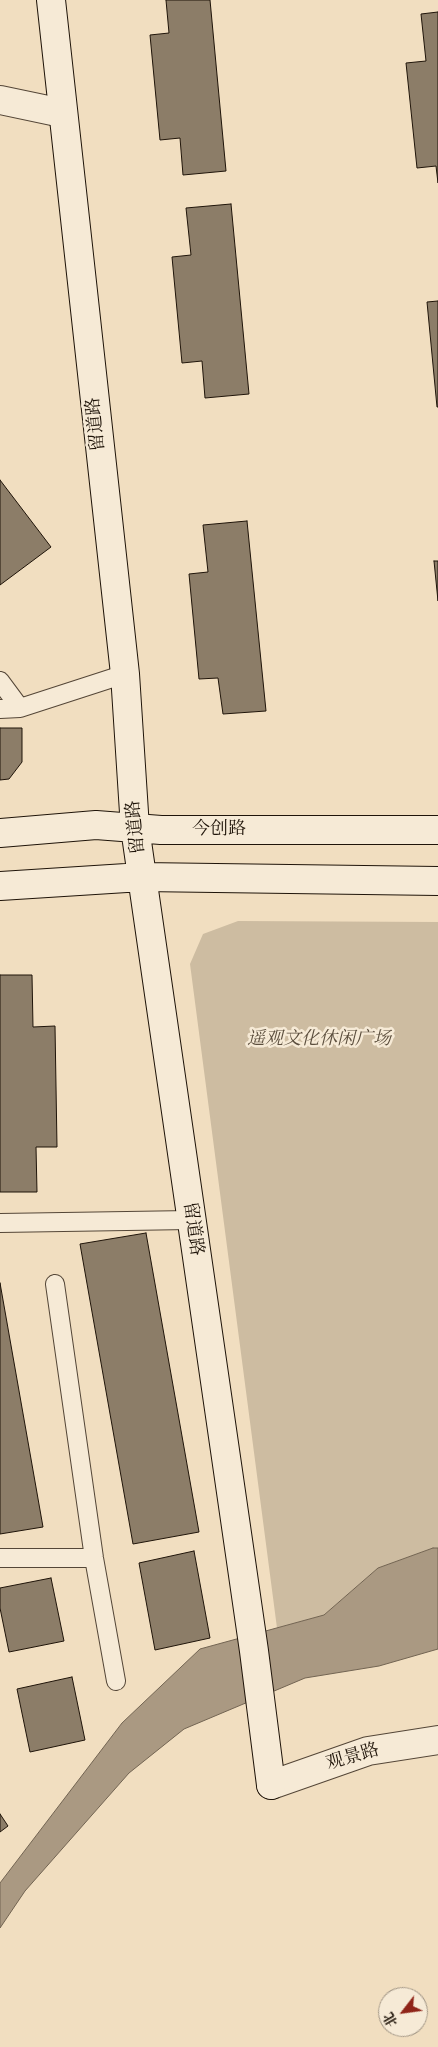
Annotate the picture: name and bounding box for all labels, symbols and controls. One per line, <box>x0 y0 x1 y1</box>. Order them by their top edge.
street label: 留道路 <box>83 396 111 452</box>
street label: 留道路 <box>123 799 151 855</box>
street label: 今创路 <box>192 819 246 841</box>
park label: 遥观文化休闲广场 <box>247 1029 391 1051</box>
street label: 留道路 <box>178 1201 206 1257</box>
street label: 观景路 <box>324 1740 382 1776</box>
north arrow <box>378 1987 428 2037</box>
text: 北 <box>380 2008 402 2030</box>

